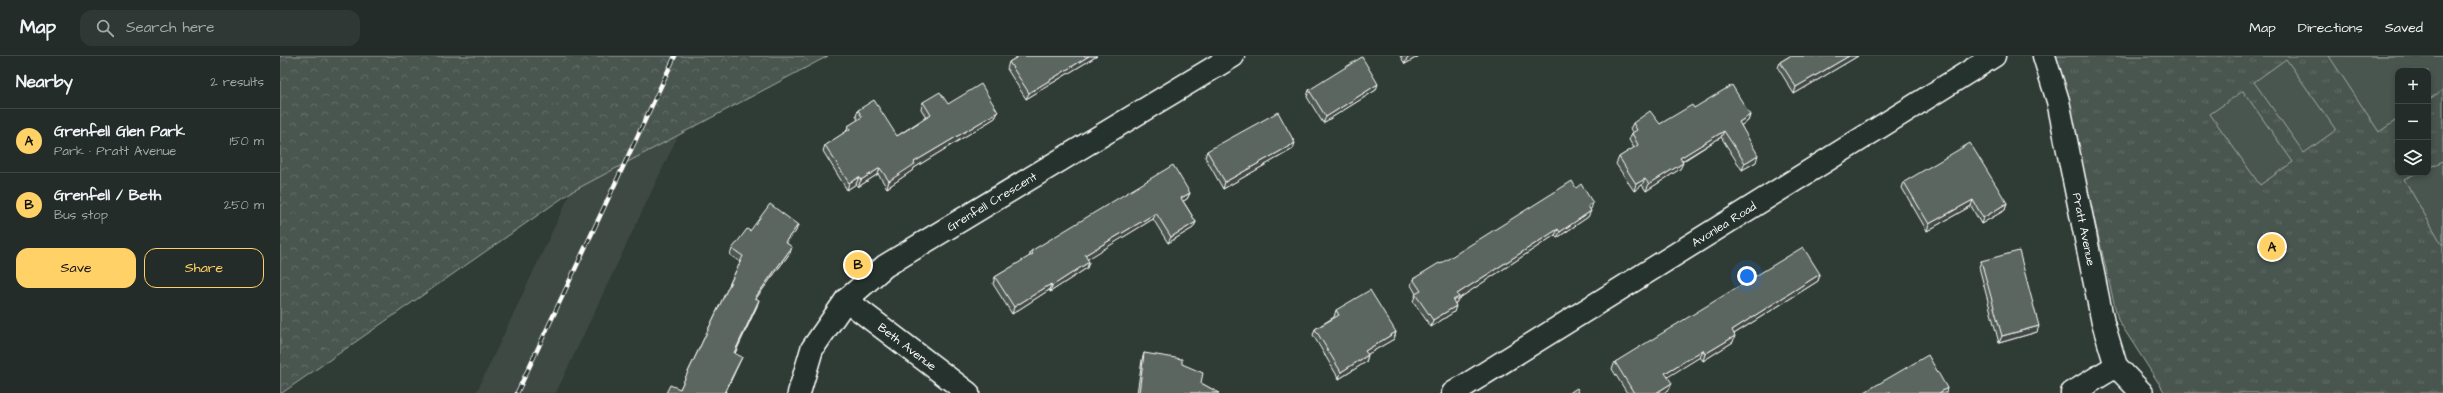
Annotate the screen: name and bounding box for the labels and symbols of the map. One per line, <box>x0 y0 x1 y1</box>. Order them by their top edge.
street label: Grenfell Crescent <box>944 168 1040 235</box>
street label: Pratt Avenue <box>2068 191 2100 268</box>
street label: Avonlea Road <box>1688 198 1759 251</box>
pin: A <box>2259 232 2285 262</box>
pin: B <box>845 250 871 280</box>
your location <box>1737 266 1757 286</box>
street label: Beth Avenue <box>874 319 940 375</box>

